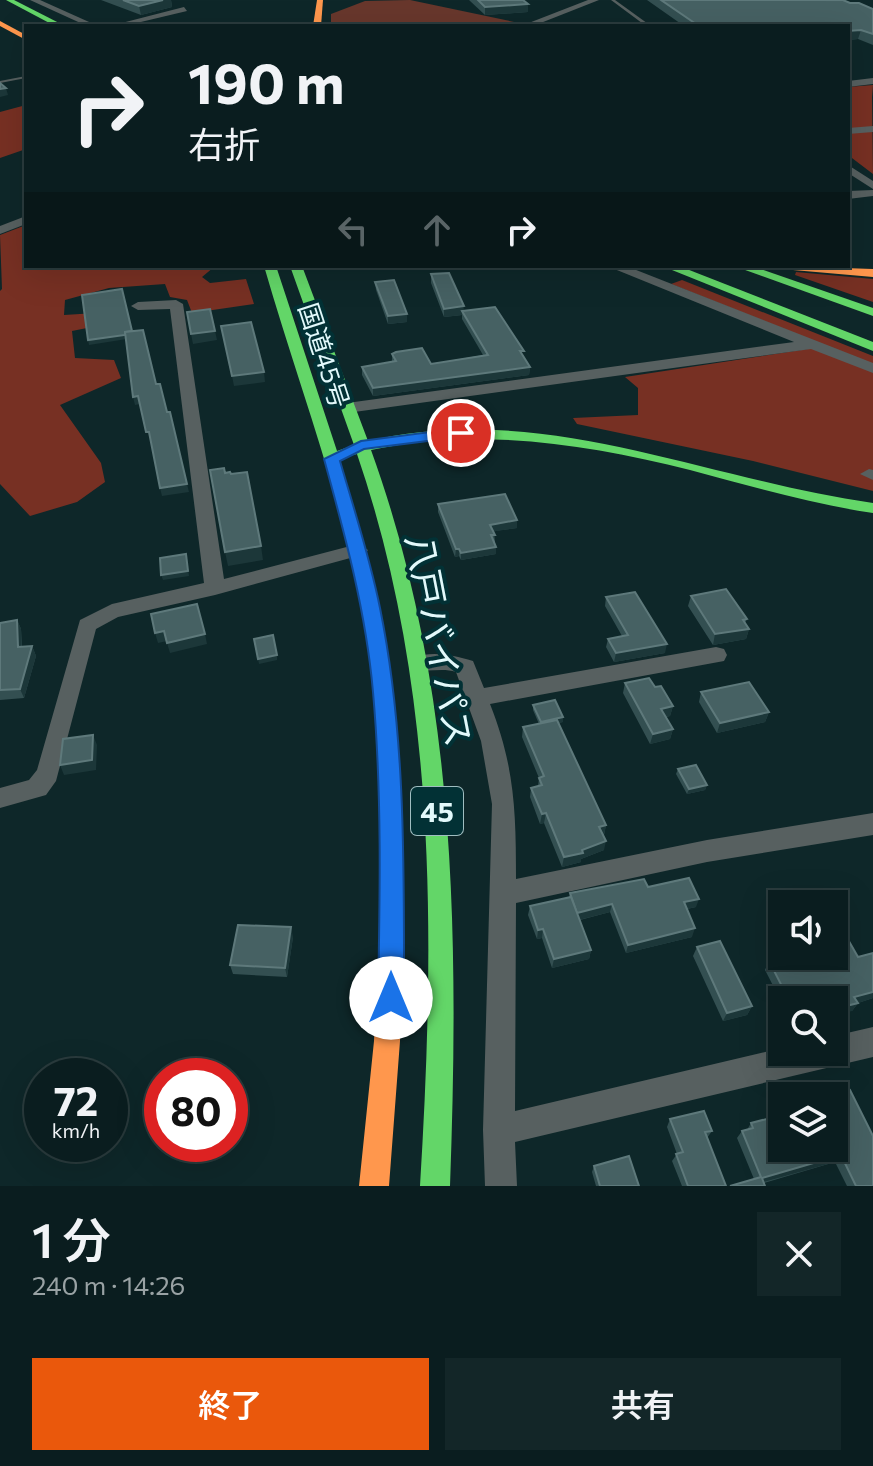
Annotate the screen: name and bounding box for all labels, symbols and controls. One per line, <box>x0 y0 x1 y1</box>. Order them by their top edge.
text: 190 m <box>188 47 345 116</box>
icon: right <box>56 56 160 160</box>
text: 右折 <box>188 121 260 165</box>
icon: left <box>331 208 375 252</box>
icon: ahead <box>415 208 459 252</box>
icon: right <box>499 208 543 252</box>
street label: 国道45号 <box>293 299 357 411</box>
pin <box>427 399 495 467</box>
icon: arrive <box>439 411 483 455</box>
street label: 八戸バイパス <box>399 530 483 750</box>
road number: 45 <box>411 787 463 835</box>
map controls <box>768 890 848 1162</box>
button: sound <box>768 890 848 970</box>
position arrow <box>349 956 433 1040</box>
button: search <box>768 986 848 1066</box>
speed limit sign: 80 <box>144 1058 248 1162</box>
text: 72 <box>54 1075 98 1124</box>
button: layers <box>768 1082 848 1162</box>
text: km/h <box>52 1118 100 1142</box>
text: 1 分 <box>32 1209 111 1268</box>
button: close <box>757 1212 841 1296</box>
text: 240 m · 14:26 <box>32 1269 185 1300</box>
button: 終了 <box>32 1358 429 1450</box>
button: 共有 <box>445 1358 841 1450</box>

